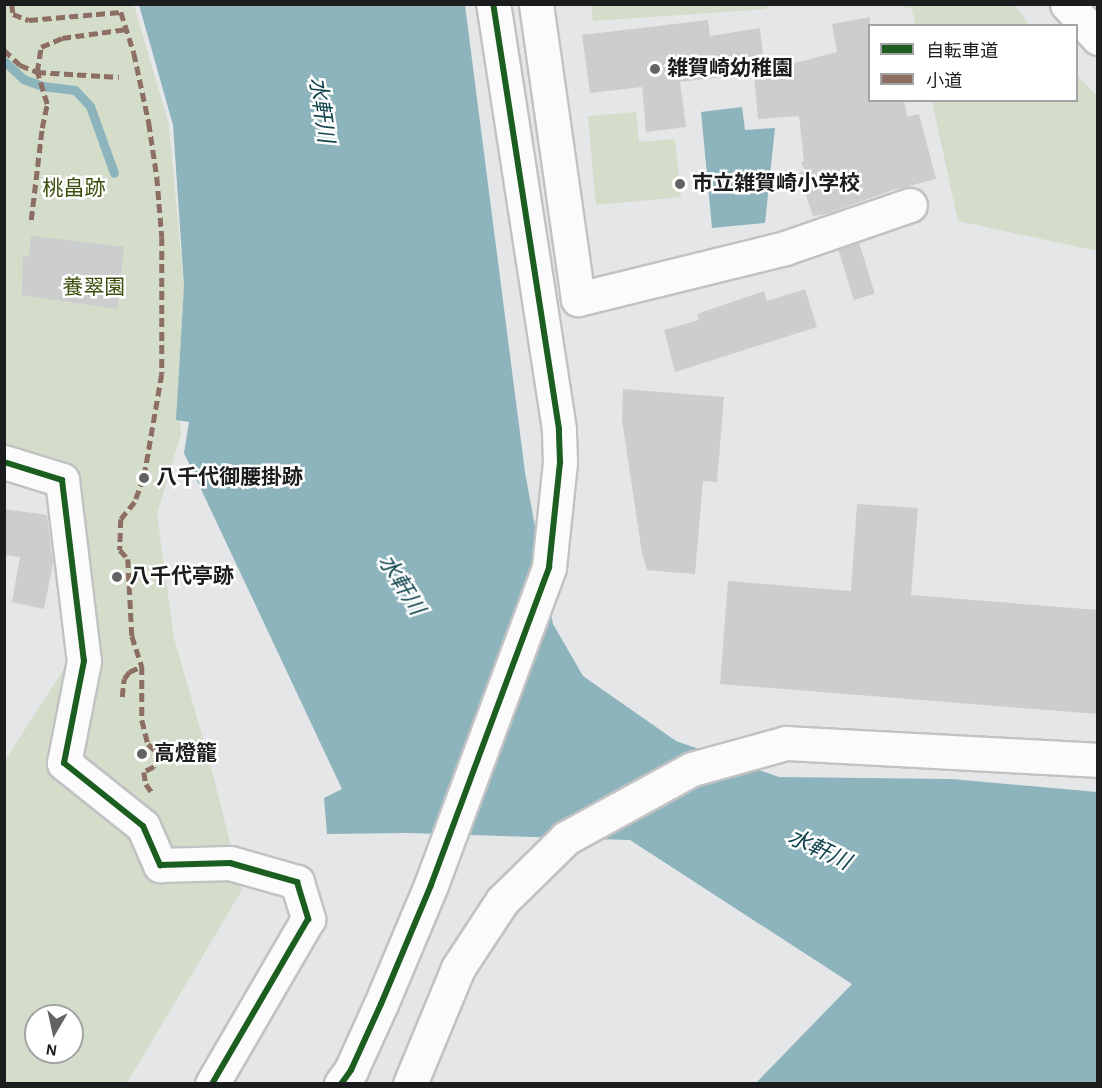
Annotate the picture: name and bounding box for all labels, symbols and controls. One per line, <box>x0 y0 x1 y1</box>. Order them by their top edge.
legend <box>868 24 1078 102</box>
text: 自転車道 <box>926 43 998 61</box>
place label: 雑賀崎幼稚園 <box>667 56 793 82</box>
marker: 雑賀崎幼稚園 <box>648 62 662 76</box>
text: 小道 <box>926 73 962 91</box>
water label: 水軒川 <box>303 75 339 145</box>
place label: 市立雑賀崎小学校 <box>692 171 860 197</box>
park label: 桃畠跡 <box>43 176 105 202</box>
marker: 市立雑賀崎小学校 <box>673 177 687 191</box>
park label: 養翠園 <box>63 275 125 301</box>
place label: 八千代御腰掛跡 <box>156 465 303 491</box>
marker: 八千代御腰掛跡 <box>137 471 151 485</box>
water label: 水軒川 <box>372 550 430 620</box>
place label: 八千代亭跡 <box>129 564 234 590</box>
marker: 八千代亭跡 <box>110 570 124 584</box>
place label: 高燈籠 <box>154 741 217 767</box>
marker: 高燈籠 <box>135 747 149 761</box>
water label: 水軒川 <box>784 824 854 876</box>
north arrow <box>24 1004 84 1064</box>
text: N <box>45 1041 58 1059</box>

